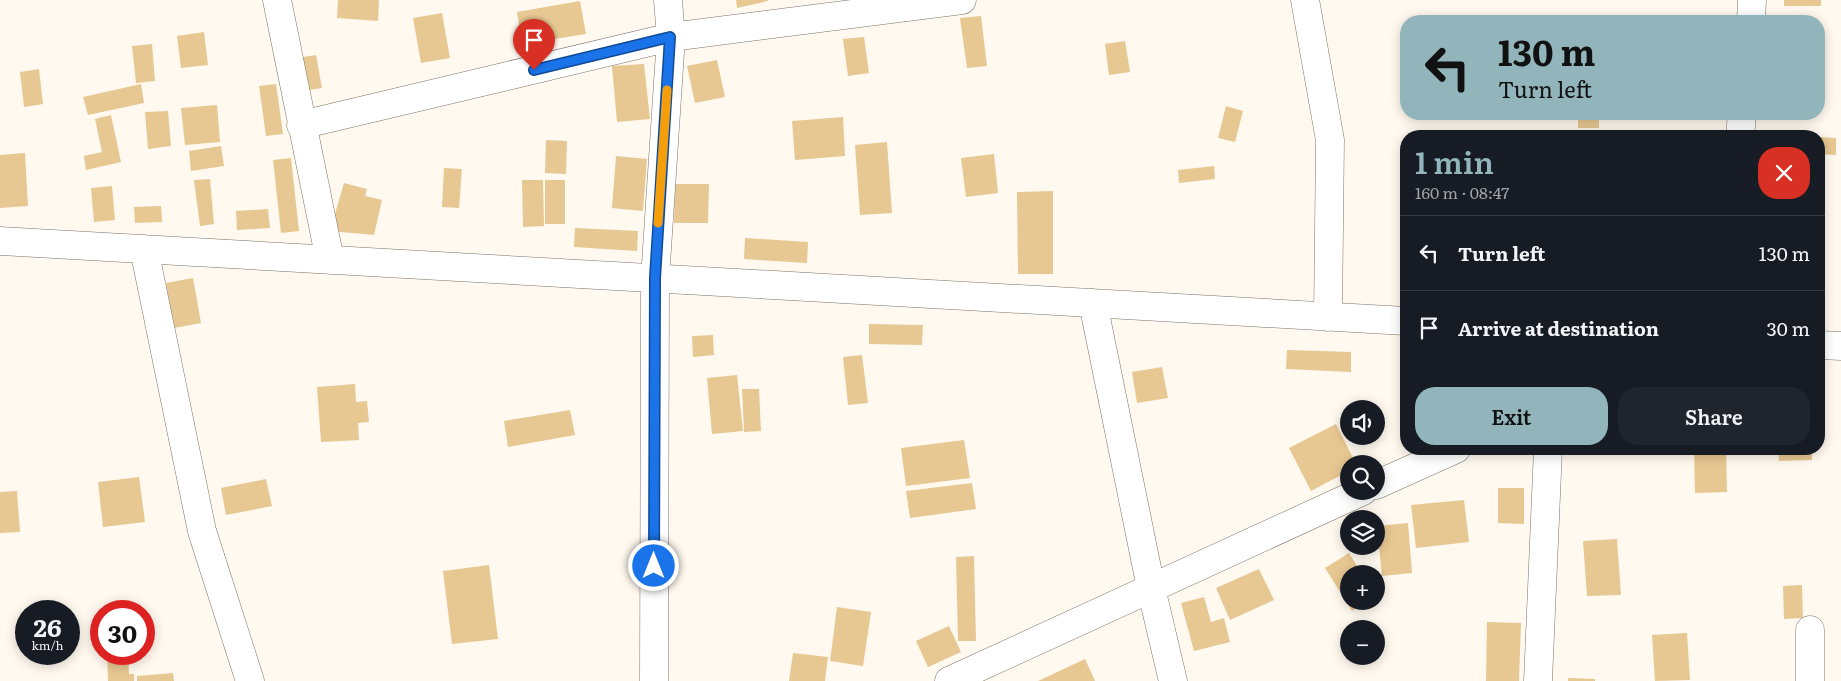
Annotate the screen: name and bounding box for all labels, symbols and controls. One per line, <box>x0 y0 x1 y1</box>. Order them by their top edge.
pin <box>513 19 555 70</box>
text: 130 m <box>1498 25 1595 77</box>
icon: arrive <box>520 26 548 54</box>
icon: left <box>1415 35 1480 100</box>
text: Turn left <box>1498 72 1592 105</box>
text: 1 min <box>1415 139 1494 183</box>
button: close <box>1758 147 1810 199</box>
text: 160 m · 08:47 <box>1415 180 1509 204</box>
icon: left <box>1415 239 1443 267</box>
text: Turn left <box>1458 239 1545 267</box>
text: 130 m <box>1759 239 1810 267</box>
icon: arrive <box>1415 314 1443 342</box>
text: Arrive at destination <box>1458 314 1659 342</box>
text: 30 m <box>1766 314 1810 342</box>
button: Exit <box>1415 387 1608 445</box>
button: Share <box>1618 387 1810 445</box>
map controls <box>1340 400 1385 665</box>
button: sound <box>1340 400 1385 445</box>
button: search <box>1340 455 1385 500</box>
button: layers <box>1340 510 1385 555</box>
position arrow <box>627 539 679 591</box>
button: + <box>1340 565 1385 610</box>
speed limit sign: 30 <box>90 600 155 665</box>
text: 26 <box>33 608 62 645</box>
button: − <box>1340 620 1385 665</box>
text: km/h <box>32 636 63 654</box>

